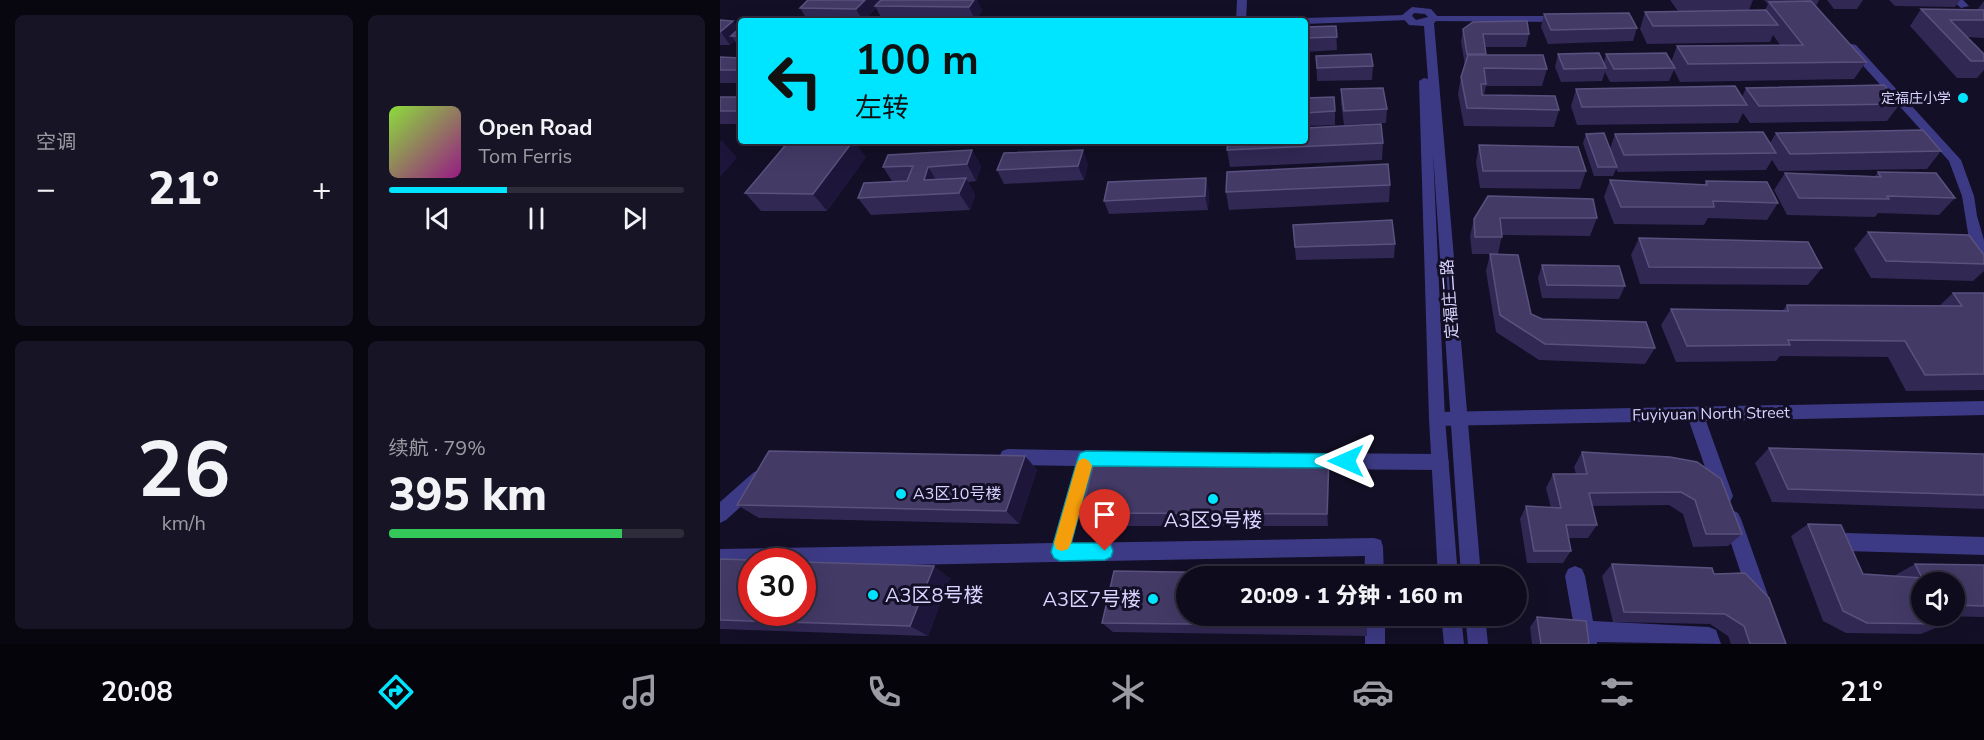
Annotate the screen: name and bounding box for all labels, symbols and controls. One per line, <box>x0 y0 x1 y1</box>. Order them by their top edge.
text: 100 m <box>855 32 979 89</box>
icon: left <box>756 42 834 120</box>
place label: 定福庄小学 <box>1881 89 1951 108</box>
text: 左转 <box>855 90 909 127</box>
marker: 定福庄小学 <box>1956 91 1970 105</box>
text: Open Road <box>479 113 592 143</box>
text: 空调 <box>36 129 76 156</box>
text: Tom Ferris <box>479 143 572 170</box>
text: 21° <box>148 159 219 220</box>
text: − <box>36 167 56 212</box>
text: + <box>312 167 332 212</box>
icon: previous <box>421 202 454 235</box>
icon: pause <box>520 202 553 235</box>
icon: next <box>618 202 651 235</box>
street label: 定福庄二路 <box>1436 258 1464 340</box>
street label: Fuyiyuan North Street <box>1632 402 1790 426</box>
text: 26 <box>137 417 231 524</box>
position arrow <box>1314 429 1378 493</box>
text: 续航 · 79% <box>389 435 486 462</box>
text: 395 km <box>389 465 547 526</box>
place label: A3区10号楼 <box>913 483 1001 505</box>
marker: A3区10号楼 <box>894 487 908 501</box>
pin <box>1079 489 1130 551</box>
marker: A3区9号楼 <box>1206 492 1220 506</box>
icon: arrive <box>1088 498 1121 531</box>
place label: A3区9号楼 <box>1164 507 1262 534</box>
text: km/h <box>162 510 206 537</box>
speed limit sign: 30 <box>738 548 816 626</box>
map controls <box>1911 572 1965 626</box>
button: sound <box>1911 572 1965 626</box>
text: 20:09 · 1 分钟 · 160 m <box>1240 581 1463 611</box>
place label: A3区8号楼 <box>885 582 984 609</box>
place label: A3区7号楼 <box>1042 586 1141 613</box>
marker: A3区8号楼 <box>866 588 880 602</box>
marker: A3区7号楼 <box>1146 592 1160 606</box>
icon: directions <box>375 671 417 713</box>
icon: music <box>619 671 661 713</box>
icon: phone <box>863 671 905 713</box>
icon: climate <box>1107 671 1149 713</box>
icon: car <box>1352 671 1394 713</box>
icon: filters <box>1596 671 1638 713</box>
text: 20:08 <box>101 674 173 711</box>
text: 21° <box>1840 674 1883 711</box>

